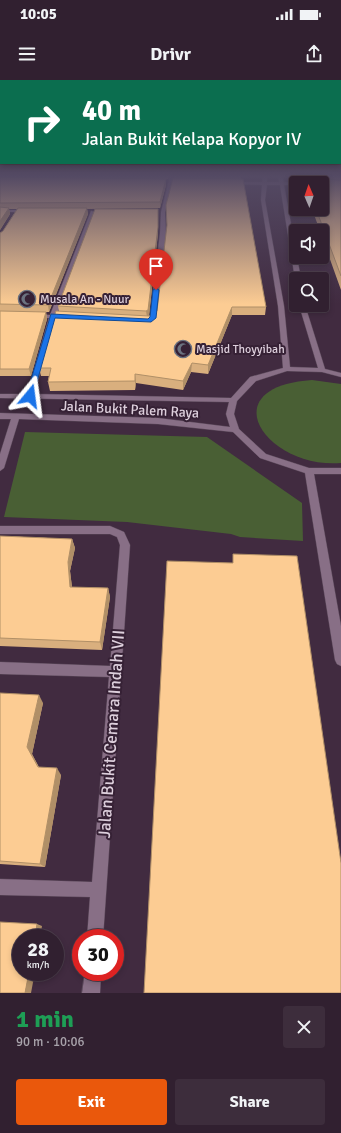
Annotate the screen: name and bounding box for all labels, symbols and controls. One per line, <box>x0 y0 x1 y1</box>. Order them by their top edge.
text: 10:05 <box>20 5 57 23</box>
icon: menu <box>16 43 38 65</box>
text: Drivr <box>150 43 191 65</box>
icon: share <box>303 43 325 65</box>
text: 40 m <box>82 94 141 128</box>
icon: right <box>16 96 68 148</box>
text: Jalan Bukit Kelapa Kopyor IV <box>82 128 301 150</box>
north arrow <box>289 176 329 216</box>
map controls <box>289 176 329 312</box>
button: sound <box>289 224 329 264</box>
pin <box>139 249 173 290</box>
icon: arrive <box>145 255 167 277</box>
button: search <box>289 272 329 312</box>
mosque icon: Musala An - Nuur <box>17 289 37 309</box>
place label: Musala An - Nuur <box>40 292 130 307</box>
mosque icon: Masjid Thoyyibah <box>173 339 193 359</box>
place label: Masjid Thoyyibah <box>196 342 285 357</box>
position arrow <box>9 375 51 417</box>
street label: Jalan Bukit Palem Raya <box>60 397 200 422</box>
street label: Jalan Bukit Cemara Indah VII <box>94 629 129 839</box>
speed limit sign: 30 <box>72 929 124 981</box>
text: 28 <box>27 937 49 962</box>
text: km/h <box>27 959 49 971</box>
text: 1 min <box>16 1004 74 1034</box>
button: close <box>283 1006 325 1048</box>
text: 90 m · 10:06 <box>16 1034 85 1050</box>
button: Exit <box>16 1079 167 1125</box>
button: Share <box>175 1079 325 1125</box>

